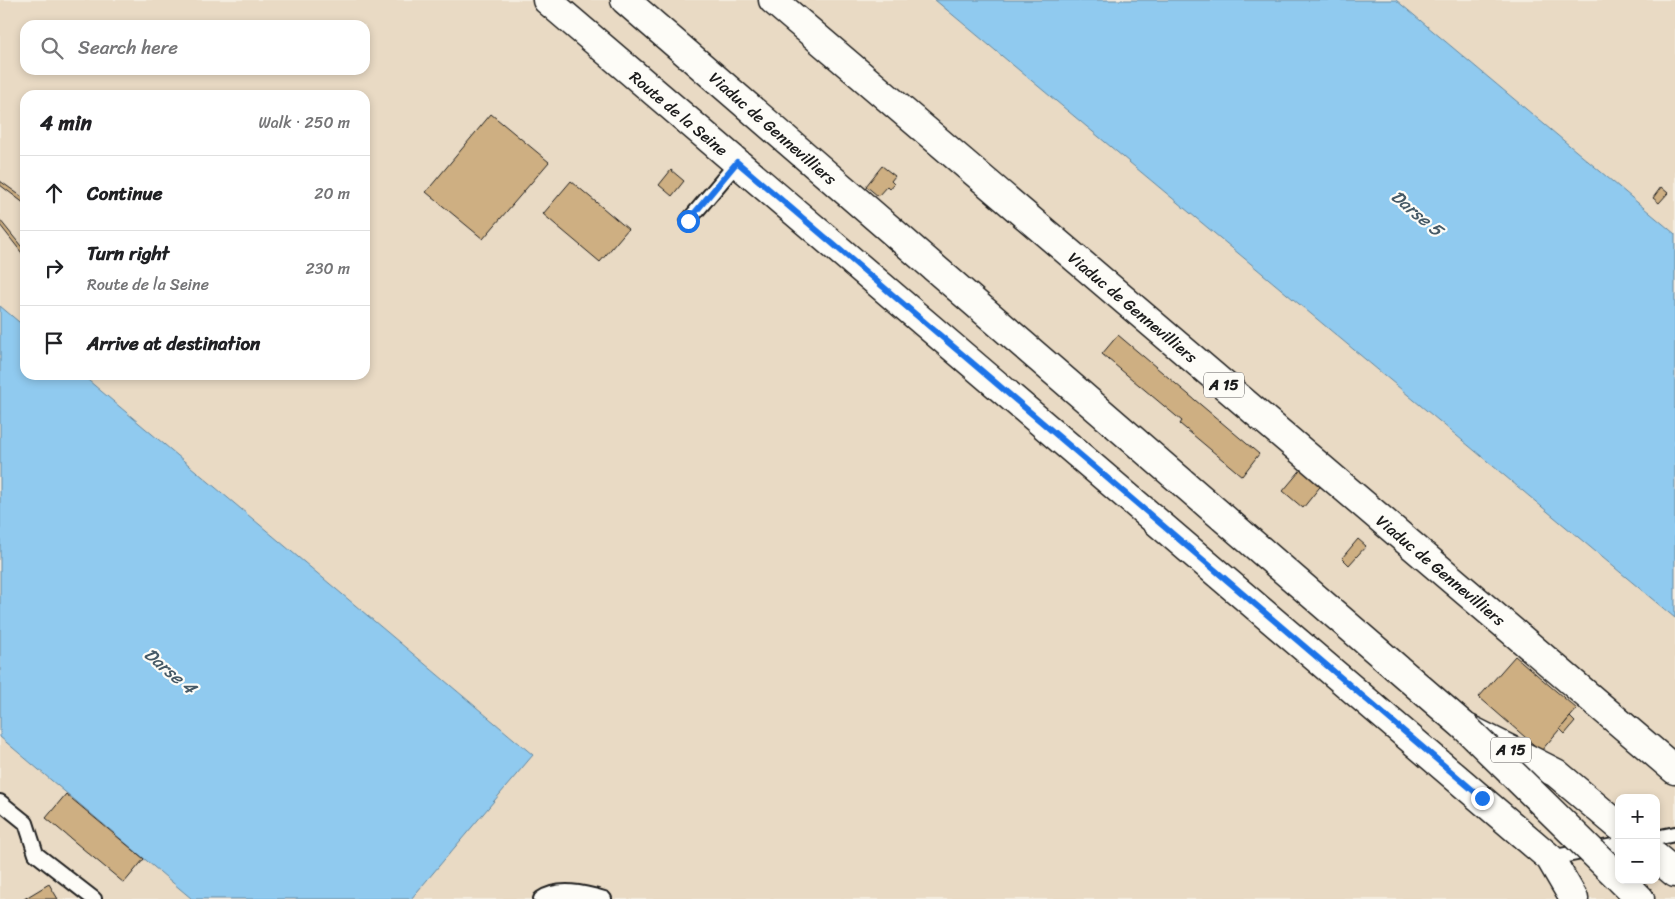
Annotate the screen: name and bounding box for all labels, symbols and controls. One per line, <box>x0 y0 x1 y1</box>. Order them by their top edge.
search box <box>20 20 370 75</box>
text: Search here <box>78 31 178 64</box>
icon: search <box>38 34 66 62</box>
street label: Route de la Seine <box>623 63 735 164</box>
street label: Viaduc de Gennevilliers <box>702 64 844 193</box>
text: 4 min <box>40 104 92 142</box>
text: Walk · 250 m <box>258 108 350 137</box>
text: Continue <box>87 177 163 210</box>
icon: ahead <box>40 179 68 207</box>
text: 20 m <box>314 179 350 208</box>
water label: Darse 5 <box>1384 181 1453 247</box>
route start <box>677 210 700 233</box>
text: Turn right <box>87 237 169 270</box>
street label: Viaduc de Gennevilliers <box>1061 244 1205 371</box>
icon: right <box>40 254 68 282</box>
text: 230 m <box>305 254 350 283</box>
text: Route de la Seine <box>87 270 209 299</box>
text: Arrive at destination <box>87 327 260 360</box>
icon: arrive <box>40 329 68 357</box>
road number: A 15 <box>1204 372 1244 398</box>
street label: Viaduc de Gennevilliers <box>1369 507 1513 634</box>
water label: Darse 4 <box>136 639 206 705</box>
road number: A 15 <box>1491 738 1531 762</box>
route end <box>1471 787 1494 810</box>
map controls <box>1615 794 1660 884</box>
button: + <box>1615 794 1660 839</box>
button: − <box>1615 839 1660 884</box>

